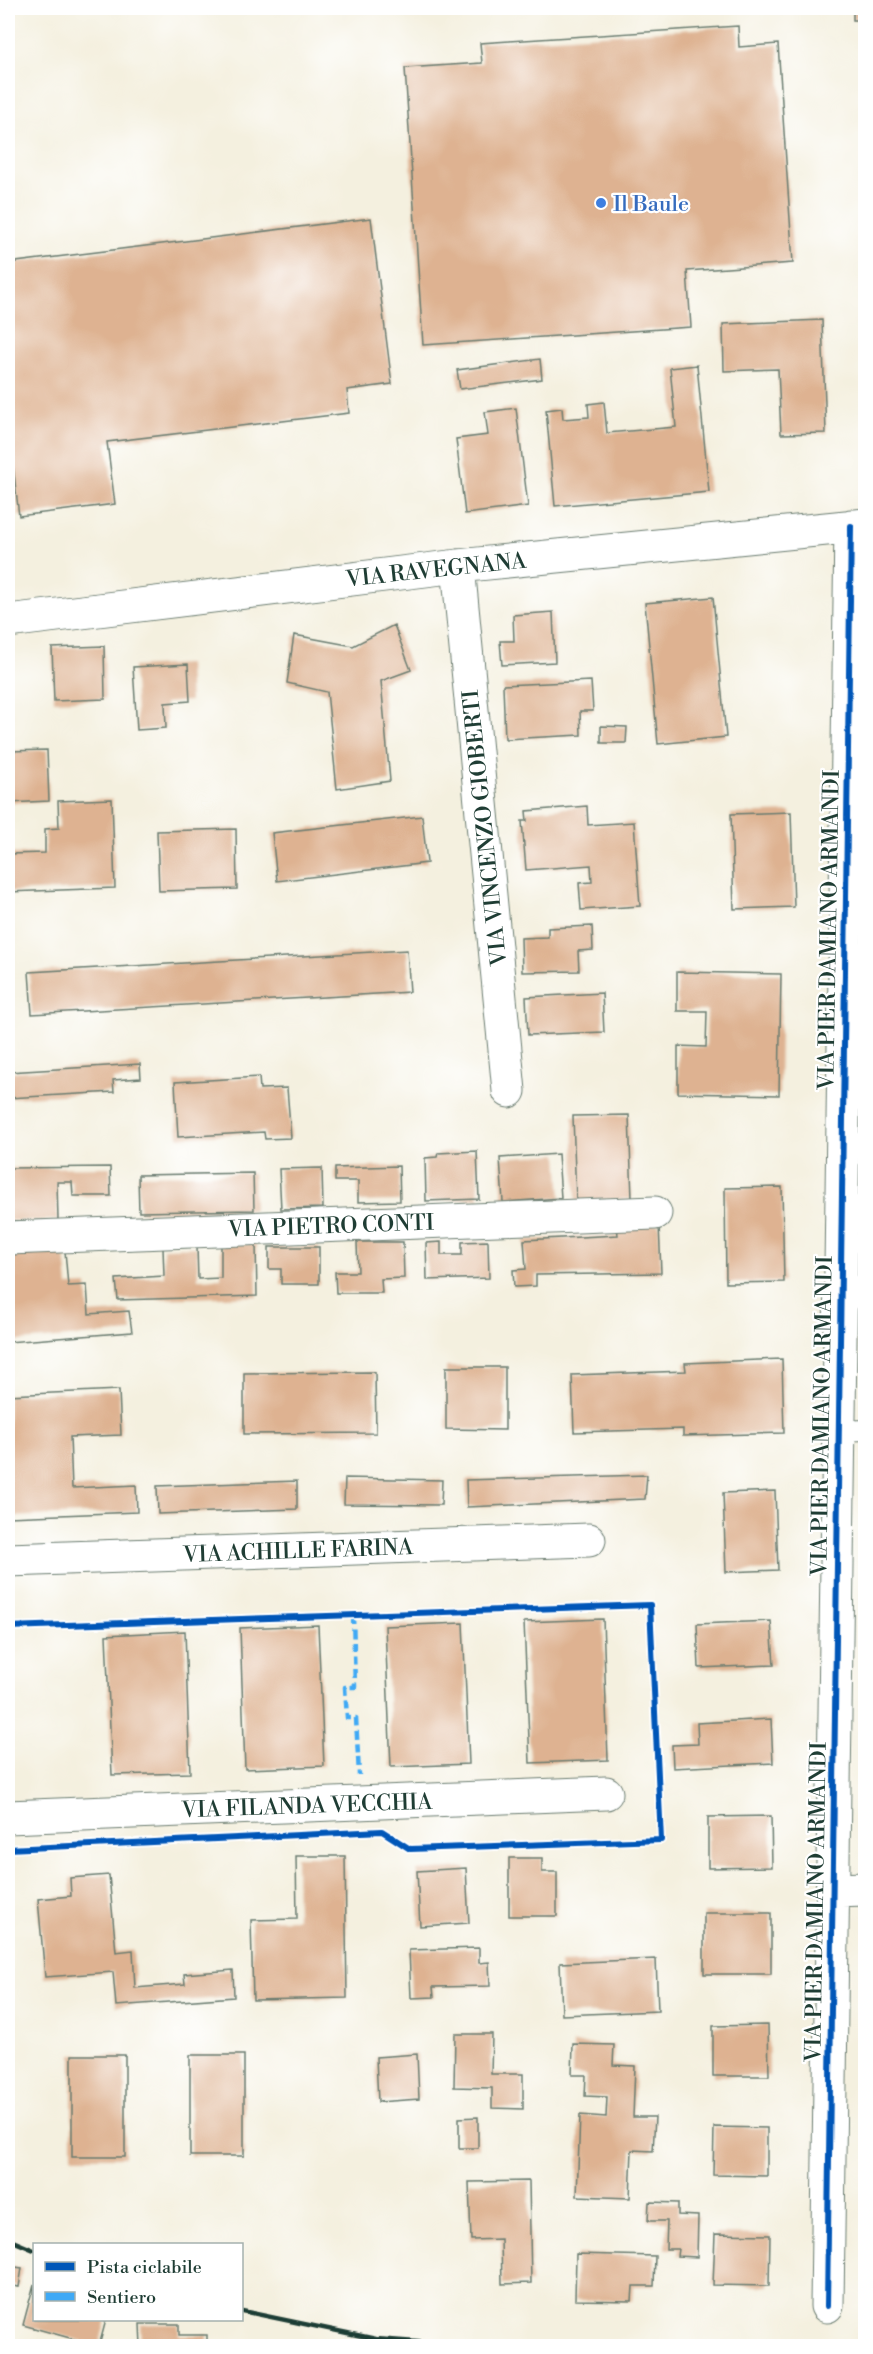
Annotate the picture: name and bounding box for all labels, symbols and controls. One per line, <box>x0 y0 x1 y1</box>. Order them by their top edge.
place label: Il Baule <box>613 191 689 218</box>
marker: Il Baule <box>594 196 608 210</box>
street label: VIA RAVEGNANA <box>344 548 528 593</box>
street label: VIA VINCENZO GIOBERTI <box>457 688 514 968</box>
street label: VIA PIER DAMIANO ARMANDI <box>813 769 846 1091</box>
street label: VIA PIETRO CONTI <box>226 1209 435 1244</box>
street label: VIA PIER DAMIANO ARMANDI <box>806 1255 839 1577</box>
street label: VIA ACHILLE FARINA <box>181 1534 415 1569</box>
street label: VIA PIER DAMIANO ARMANDI <box>800 1741 833 2063</box>
street label: VIA FILANDA VECCHIA <box>180 1789 434 1824</box>
legend <box>33 2243 243 2321</box>
text: Pista ciclabile <box>87 2256 202 2279</box>
text: Sentiero <box>87 2286 156 2309</box>

